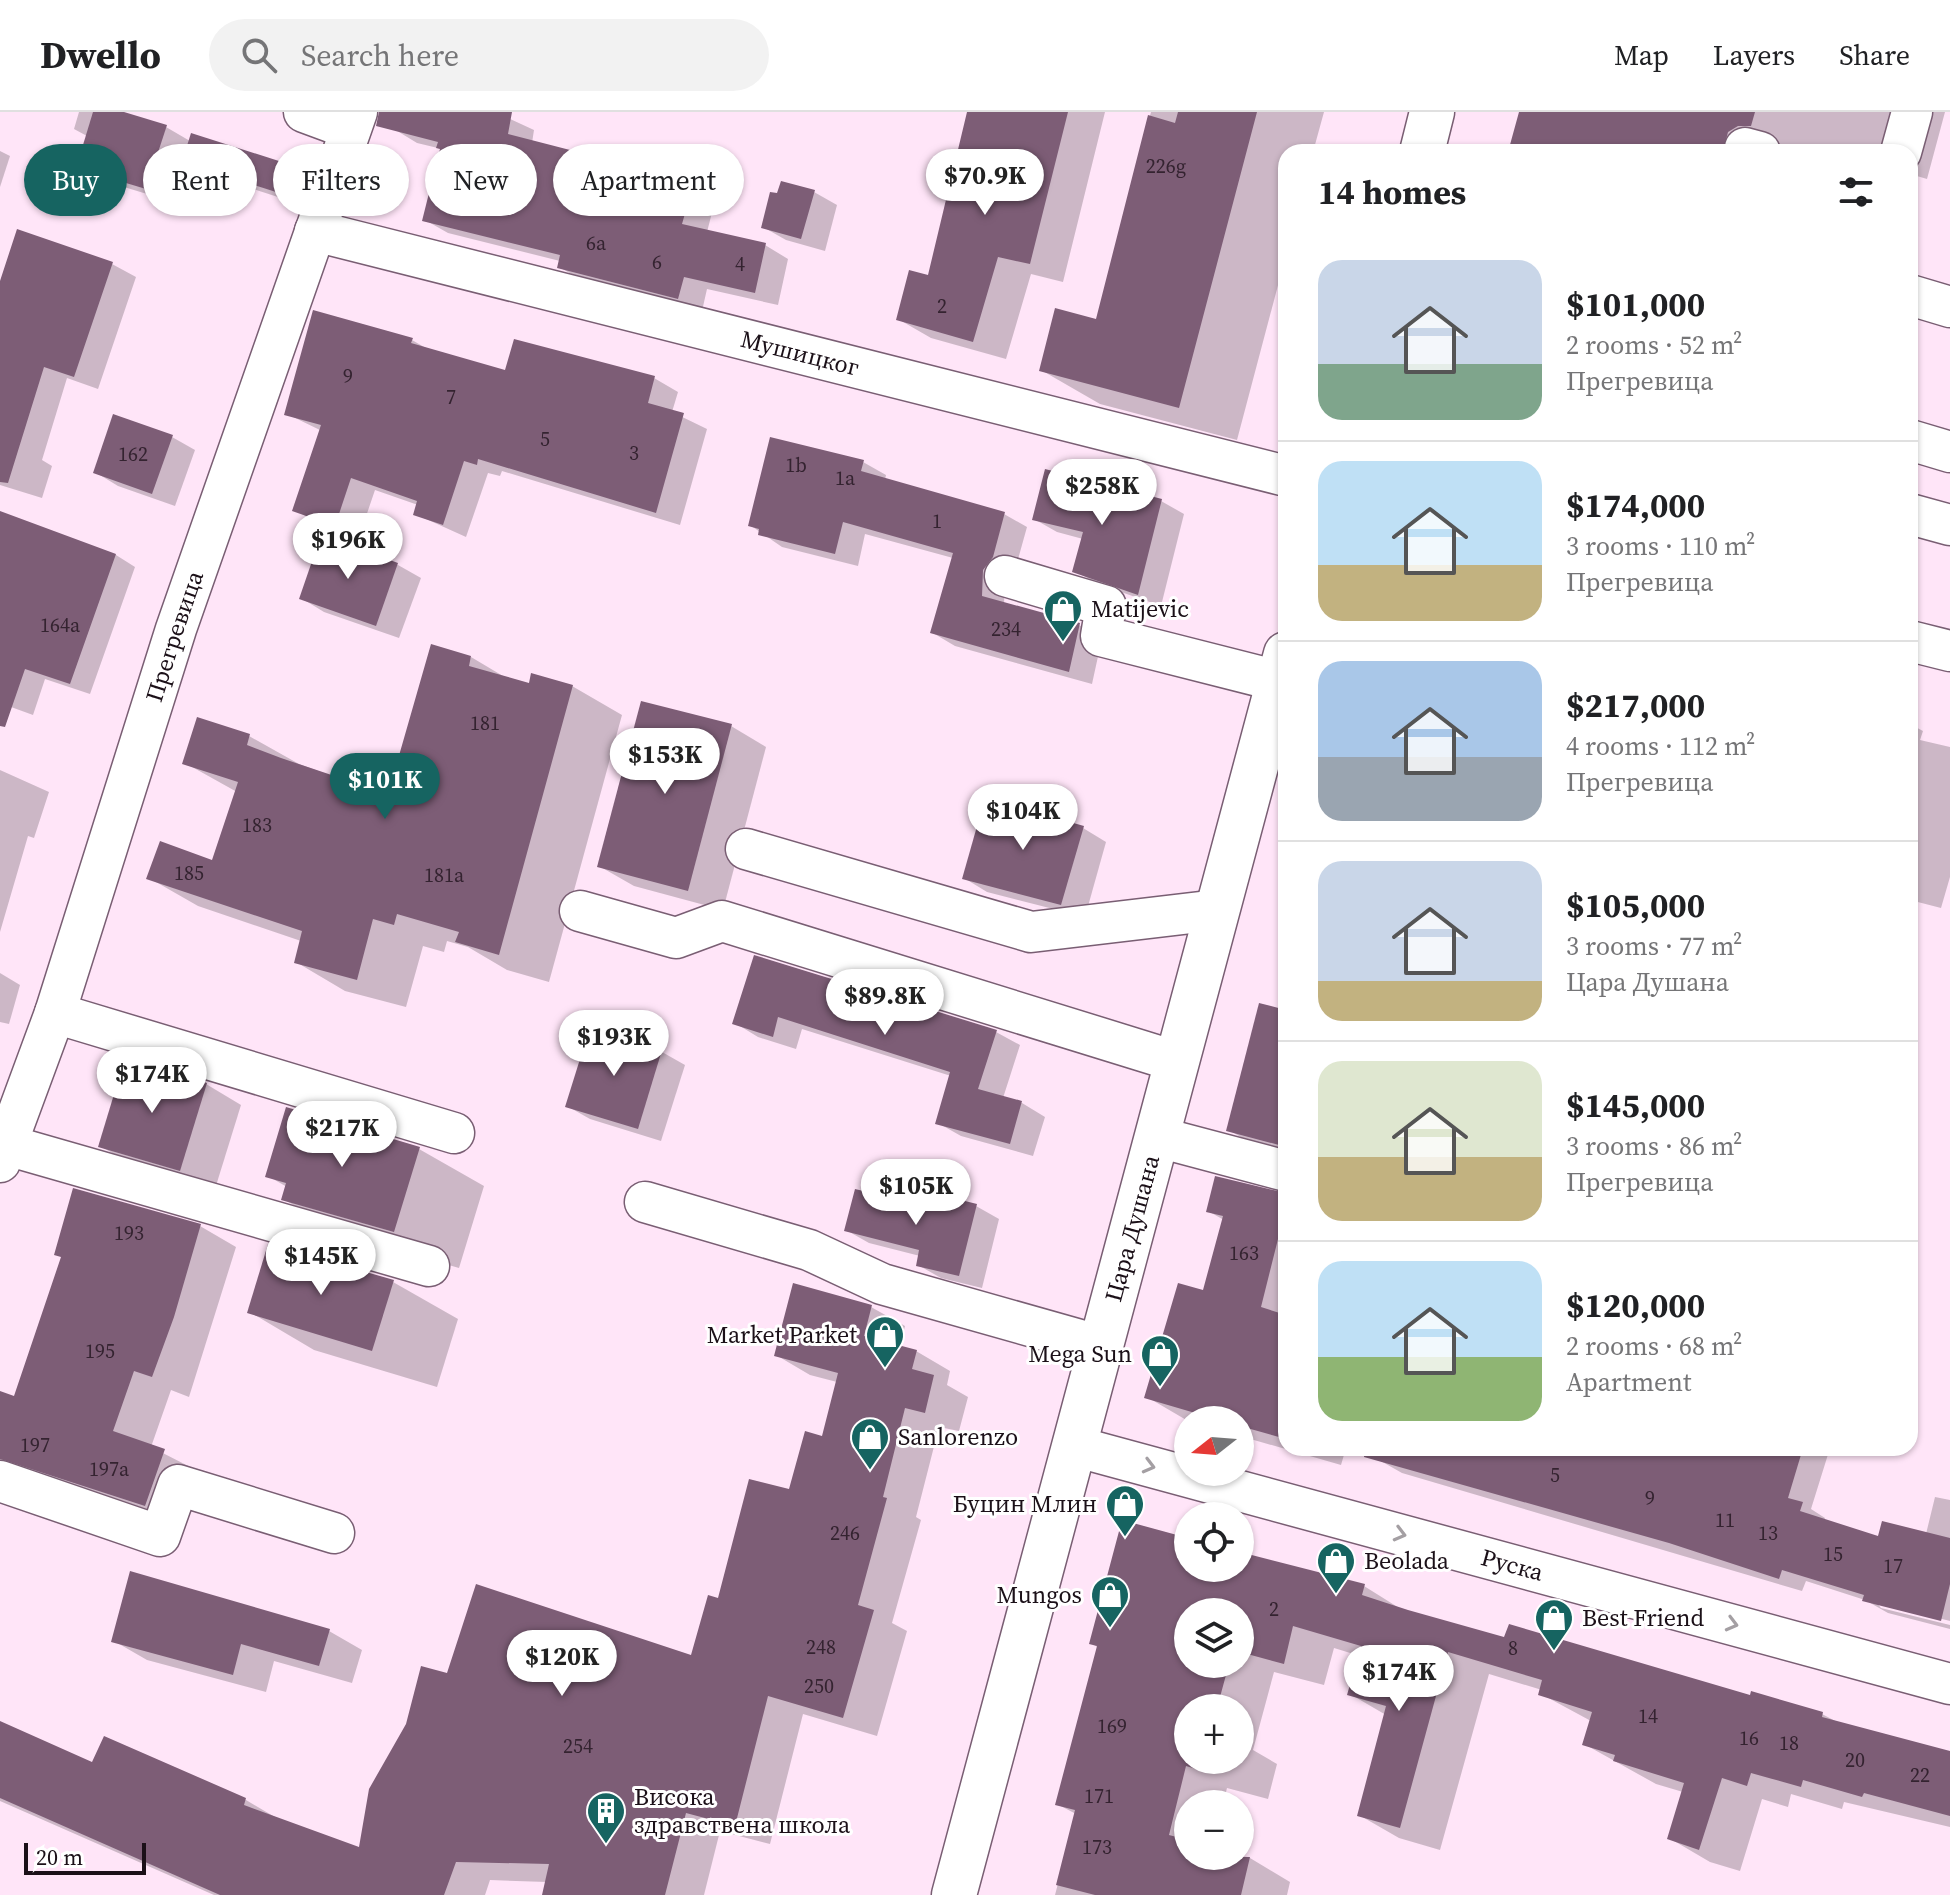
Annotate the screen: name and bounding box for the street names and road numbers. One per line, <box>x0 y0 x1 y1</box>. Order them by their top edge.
street label: Мушицког <box>737 322 863 384</box>
street label: Прегревица <box>137 565 211 706</box>
street label: Цара Душана <box>1096 1151 1167 1305</box>
street label: Руска <box>1477 1540 1548 1589</box>

